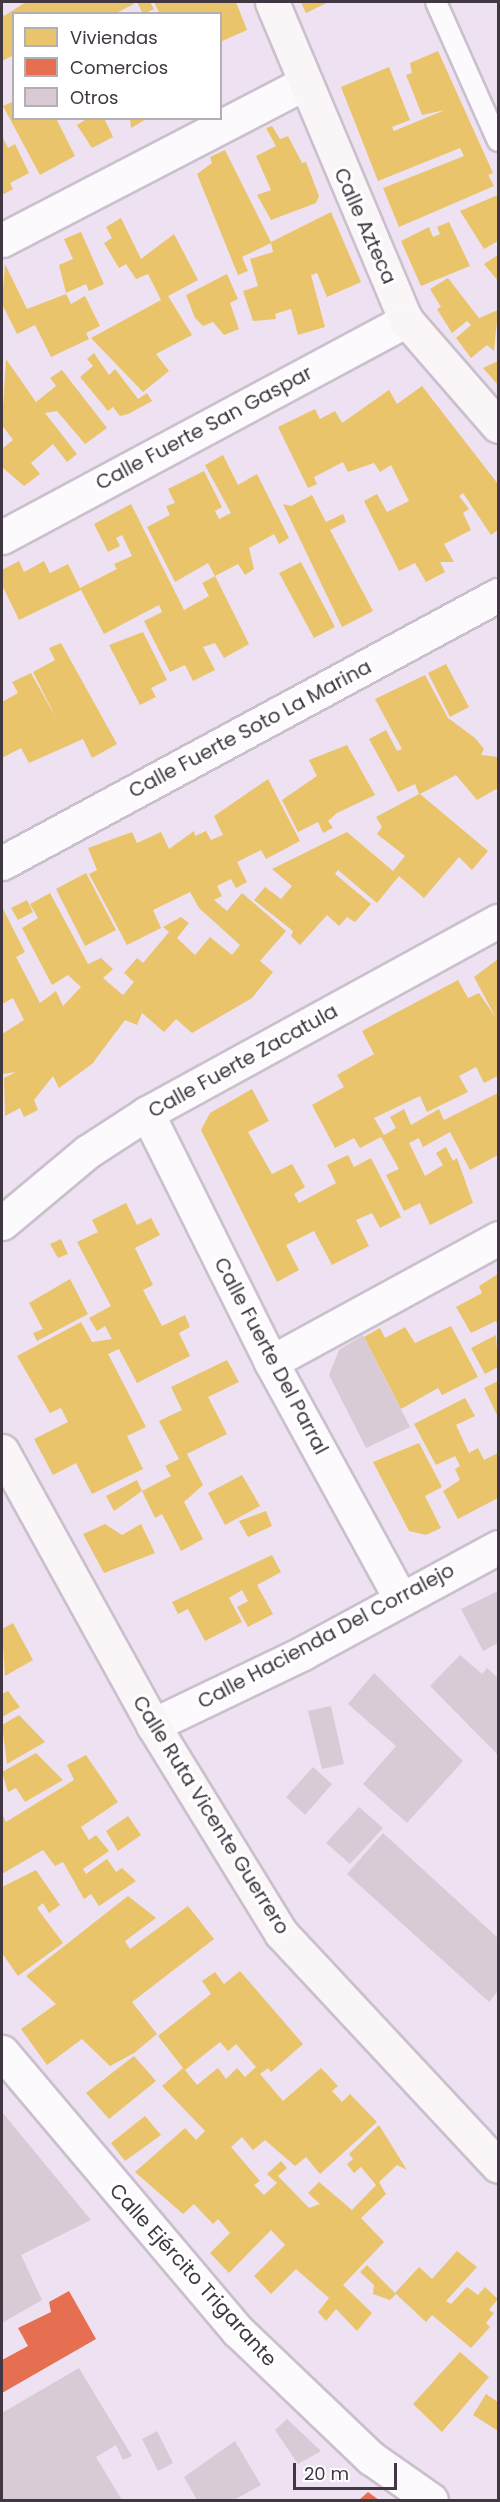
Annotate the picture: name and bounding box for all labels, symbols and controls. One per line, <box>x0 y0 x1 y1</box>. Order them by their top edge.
legend <box>12 12 222 120</box>
text: Viviendas <box>70 25 158 50</box>
text: Comercios <box>70 55 168 80</box>
text: Otros <box>70 85 118 110</box>
street label: Calle Azteca <box>329 164 401 288</box>
street label: Calle Fuerte San Gaspar <box>92 361 316 495</box>
street label: Calle Fuerte Soto La Marina <box>125 655 375 803</box>
street label: Calle Fuerte Zacatula <box>144 999 342 1123</box>
street label: Calle Fuerte Del Parral <box>209 1253 333 1459</box>
street label: Calle Hacienda Del Corralejo <box>194 1558 458 1714</box>
street label: Calle Ruta Vicente Guerrero <box>127 1691 295 1939</box>
street label: Calle Ejército Trigarante <box>105 2179 281 2371</box>
scale bar <box>296 2451 400 2489</box>
text: 20 m <box>304 2461 349 2486</box>

